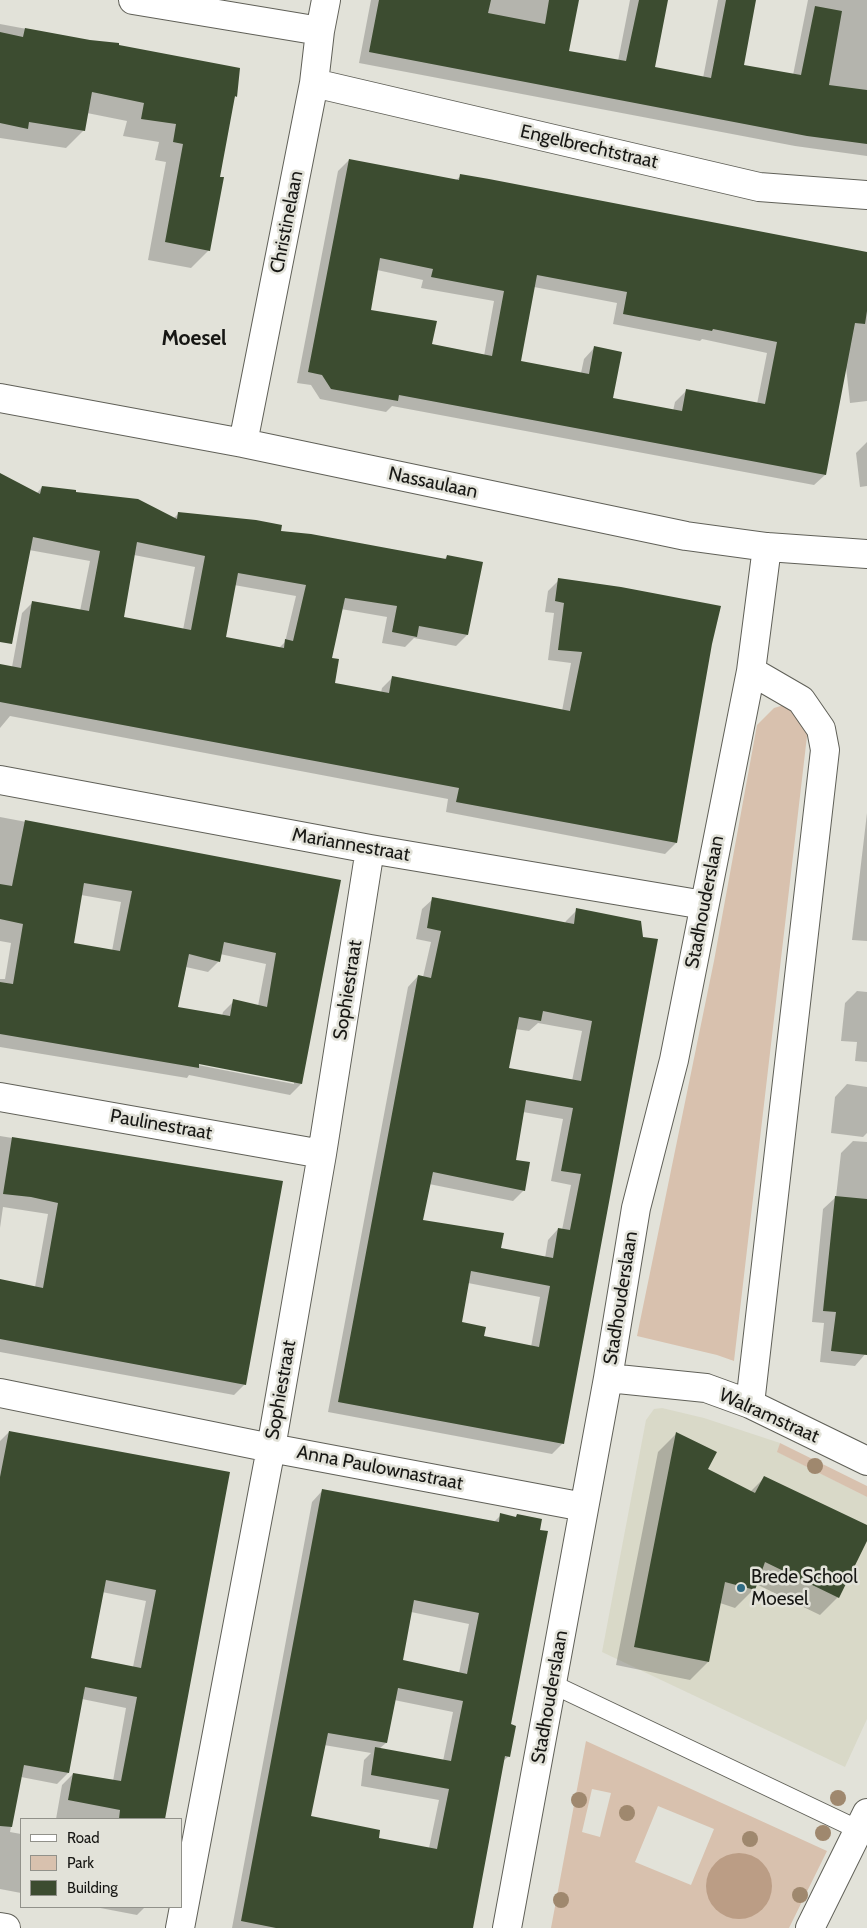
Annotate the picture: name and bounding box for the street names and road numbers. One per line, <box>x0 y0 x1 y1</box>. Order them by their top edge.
street label: Engelbrechtstraat <box>518 120 660 174</box>
street label: Christinelaan <box>266 169 308 275</box>
street label: Nassaulaan <box>386 462 480 504</box>
street label: Mariannestraat <box>290 823 412 867</box>
street label: Stadhouderslaan <box>681 834 729 970</box>
street label: Sophiestraat <box>329 938 367 1042</box>
street label: Paulinestraat <box>108 1105 214 1145</box>
street label: Stadhouderslaan <box>599 1230 643 1366</box>
street label: Sophiestraat <box>261 1338 301 1442</box>
street label: Walramstraat <box>715 1384 823 1448</box>
street label: Anna Paulownastraat <box>295 1441 465 1495</box>
street label: Stadhouderslaan <box>527 1629 573 1765</box>

